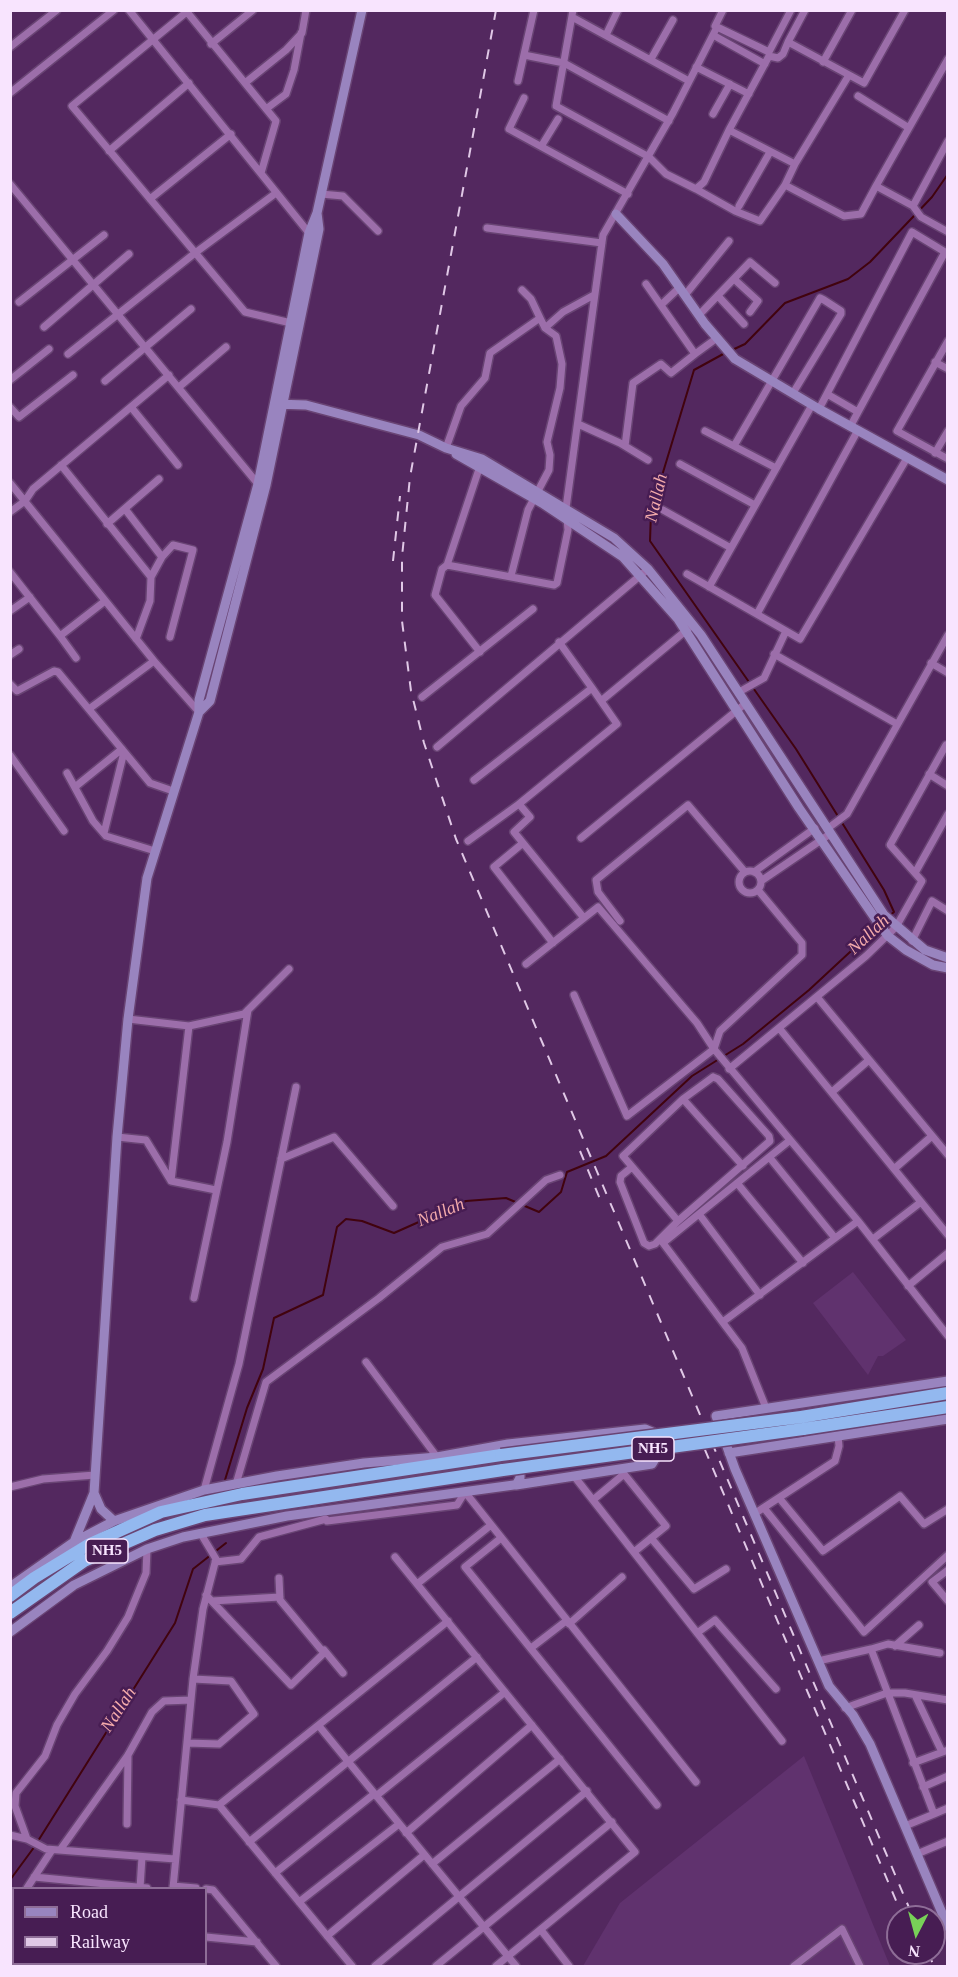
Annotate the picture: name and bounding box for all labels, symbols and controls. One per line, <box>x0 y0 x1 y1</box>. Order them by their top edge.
water label: Nallah <box>641 472 673 524</box>
water label: Nallah <box>844 910 894 960</box>
water label: Nallah <box>414 1194 468 1232</box>
road number: NH5 <box>632 1437 674 1461</box>
road number: NH5 <box>86 1539 128 1563</box>
water label: Nallah <box>97 1684 141 1736</box>
legend <box>12 1887 207 1965</box>
text: Road <box>70 1902 108 1922</box>
north arrow <box>886 1905 946 1965</box>
text: Railway <box>70 1932 130 1952</box>
text: N <box>908 1942 921 1960</box>

